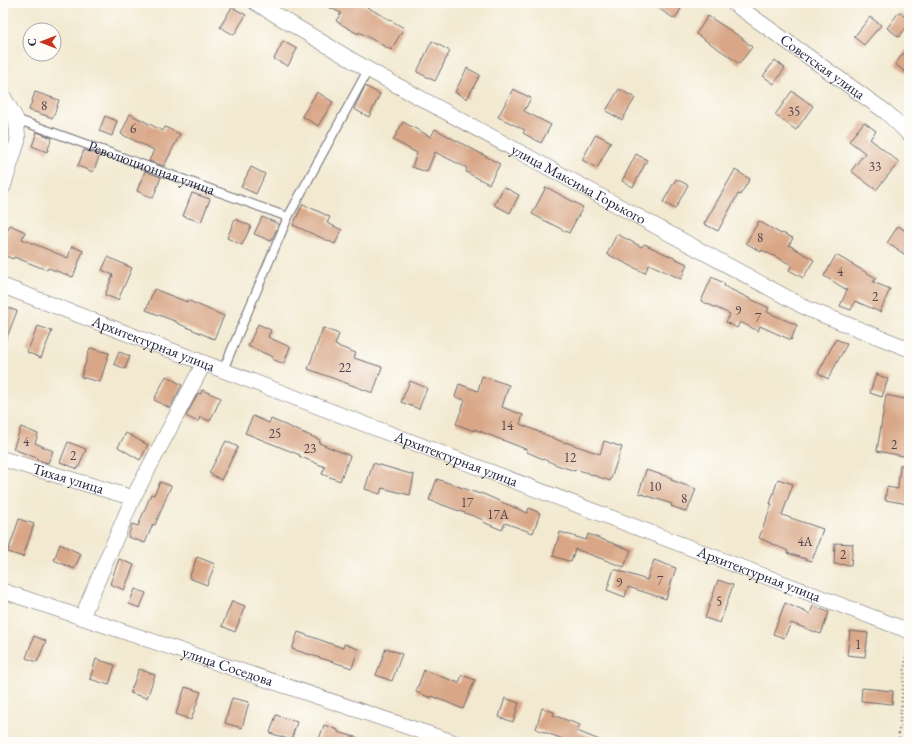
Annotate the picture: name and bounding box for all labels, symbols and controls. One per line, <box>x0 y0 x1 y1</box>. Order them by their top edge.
north arrow <box>22 22 62 62</box>
street label: Советская улица <box>777 30 869 103</box>
text: С <box>25 38 39 46</box>
house number: 8 <box>41 97 47 114</box>
house number: 35 <box>788 103 800 120</box>
house number: 6 <box>130 120 136 137</box>
street label: Революционная улица <box>86 136 218 199</box>
street label: улица Максима Горького <box>508 139 650 228</box>
house number: 33 <box>869 158 881 175</box>
house number: 8 <box>757 229 763 246</box>
house number: 4 <box>837 263 844 280</box>
house number: 2 <box>872 288 879 305</box>
house number: 9 <box>735 302 742 319</box>
house number: 7 <box>755 309 762 326</box>
street label: Архитектурная улица <box>88 311 218 375</box>
house number: 22 <box>339 359 352 376</box>
house number: 14 <box>501 417 514 434</box>
house number: 25 <box>269 425 281 442</box>
street label: Архитектурная улица <box>391 426 521 490</box>
house number: 4 <box>23 433 30 450</box>
house number: 2 <box>891 436 898 453</box>
house number: 23 <box>304 440 316 457</box>
house number: 2 <box>70 447 77 464</box>
house number: 12 <box>564 449 577 466</box>
street label: Тихая улица <box>30 458 106 498</box>
house number: 10 <box>649 478 661 495</box>
house number: 8 <box>681 490 687 507</box>
house number: 17 <box>461 494 474 511</box>
house number: 17А <box>487 506 510 523</box>
house number: 4А <box>797 533 814 550</box>
street label: Архитектурная улица <box>694 541 823 606</box>
house number: 2 <box>840 546 847 563</box>
house number: 7 <box>657 572 664 589</box>
house number: 9 <box>616 574 623 591</box>
house number: 5 <box>716 593 722 610</box>
house number: 1 <box>855 636 861 653</box>
street label: улица Соседова <box>180 642 276 690</box>

